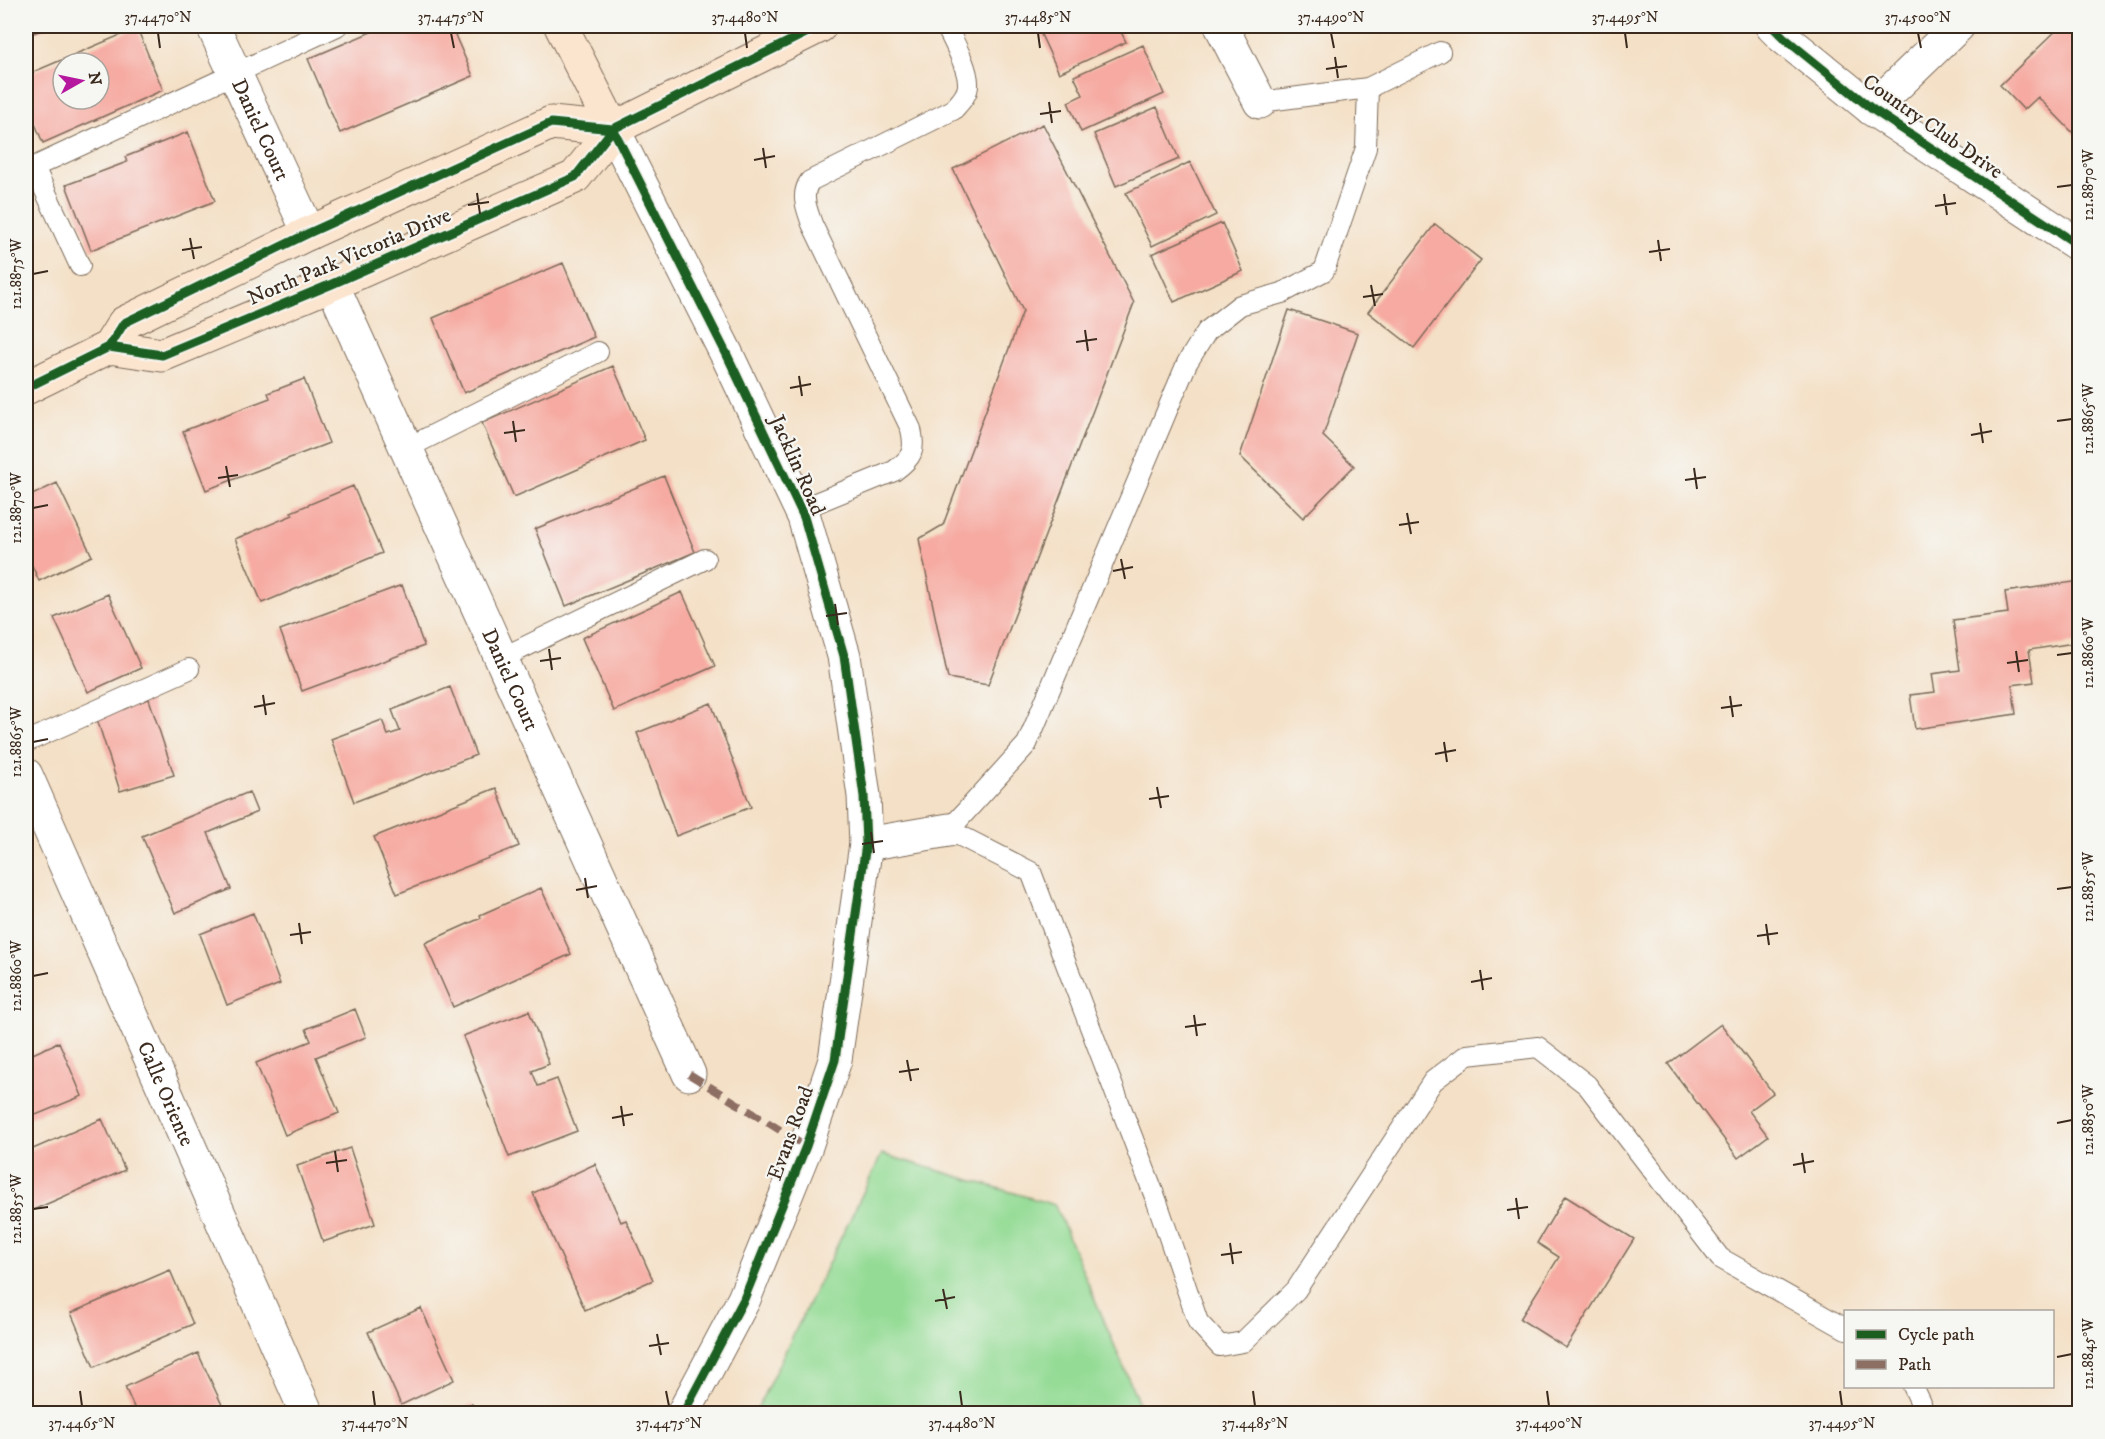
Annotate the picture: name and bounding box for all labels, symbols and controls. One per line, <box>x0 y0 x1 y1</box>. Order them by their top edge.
text: 37.4470°N <box>125 8 191 27</box>
text: 37.4475°N <box>418 8 484 27</box>
text: 37.4480°N <box>711 8 779 27</box>
text: 37.4485°N <box>1005 8 1071 27</box>
text: 37.4490°N <box>1297 8 1365 27</box>
text: 37.4495°N <box>1592 8 1658 27</box>
text: 37.4500°N <box>1885 8 1951 27</box>
north arrow <box>51 51 111 111</box>
street label: Country Club Drive <box>1857 69 2008 185</box>
text: N <box>84 71 106 87</box>
street label: Daniel Court <box>225 75 295 185</box>
text: 121.8870°W <box>2079 149 2098 221</box>
street label: North Park Victoria Drive <box>244 202 455 312</box>
text: 121.8875°W <box>7 238 26 309</box>
text: 121.8865°W <box>2079 383 2098 454</box>
street label: Jacklin Road <box>763 409 831 520</box>
text: 121.8870°W <box>7 472 26 544</box>
text: 121.8860°W <box>2079 617 2098 689</box>
street label: Daniel Court <box>475 625 544 735</box>
text: 121.8865°W <box>7 706 26 777</box>
text: 121.8855°W <box>2079 852 2098 922</box>
text: 121.8860°W <box>7 940 26 1012</box>
street label: Calle Oriente <box>131 1038 200 1151</box>
street label: Evans Road <box>762 1082 820 1184</box>
text: 121.8850°W <box>2079 1084 2098 1156</box>
text: 121.8855°W <box>7 1174 26 1244</box>
legend <box>1844 1310 2054 1388</box>
text: 121.8845°W <box>2079 1318 2098 1390</box>
text: Cycle path <box>1898 1324 1975 1346</box>
text: Path <box>1898 1354 1932 1376</box>
text: 37.4465°N <box>49 1414 115 1433</box>
text: 37.4470°N <box>342 1414 408 1433</box>
text: 37.4475°N <box>636 1414 702 1433</box>
text: 37.4480°N <box>928 1414 996 1433</box>
text: 37.4485°N <box>1222 1414 1288 1433</box>
text: 37.4490°N <box>1515 1414 1583 1433</box>
text: 37.4495°N <box>1809 1414 1875 1433</box>

